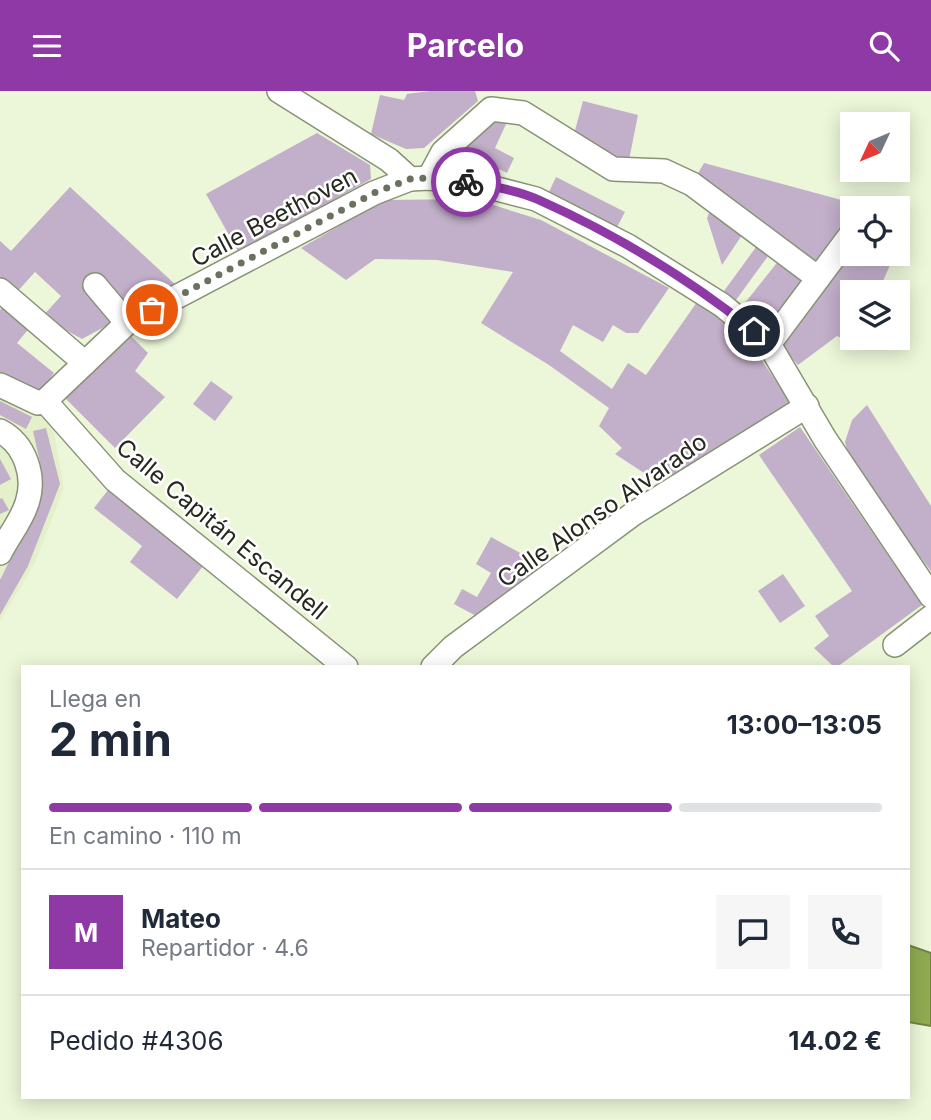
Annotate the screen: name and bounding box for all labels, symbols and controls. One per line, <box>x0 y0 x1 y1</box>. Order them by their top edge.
text: Parcelo <box>407 26 524 65</box>
icon: menu <box>28 27 66 65</box>
icon: search <box>865 27 903 65</box>
north arrow <box>840 112 910 182</box>
map controls <box>840 112 910 350</box>
courier <box>431 147 501 217</box>
street label: Calle Beethoven <box>186 161 362 273</box>
icon: bike <box>447 163 485 201</box>
button: locate <box>840 196 910 266</box>
pin <box>122 280 182 340</box>
button: layers <box>840 280 910 350</box>
icon: bag <box>133 291 171 329</box>
pin <box>724 301 784 361</box>
icon: home <box>735 312 773 350</box>
street label: Calle Alonso Alvarado <box>492 427 712 593</box>
street label: Calle Capitán Escandell <box>111 432 333 626</box>
text: Llega en <box>49 685 141 713</box>
text: 13:00–13:05 <box>726 709 882 740</box>
text: 2 min <box>49 711 172 767</box>
text: En camino · 110 m <box>49 822 242 850</box>
button: chat <box>716 895 790 969</box>
button: phone <box>808 895 882 969</box>
text: Mateo <box>141 903 221 934</box>
text: M <box>74 917 98 948</box>
text: Repartidor · 4.6 <box>141 934 309 962</box>
text: Pedido #4306 <box>49 1025 224 1056</box>
text: 14.02 € <box>788 1025 882 1056</box>

